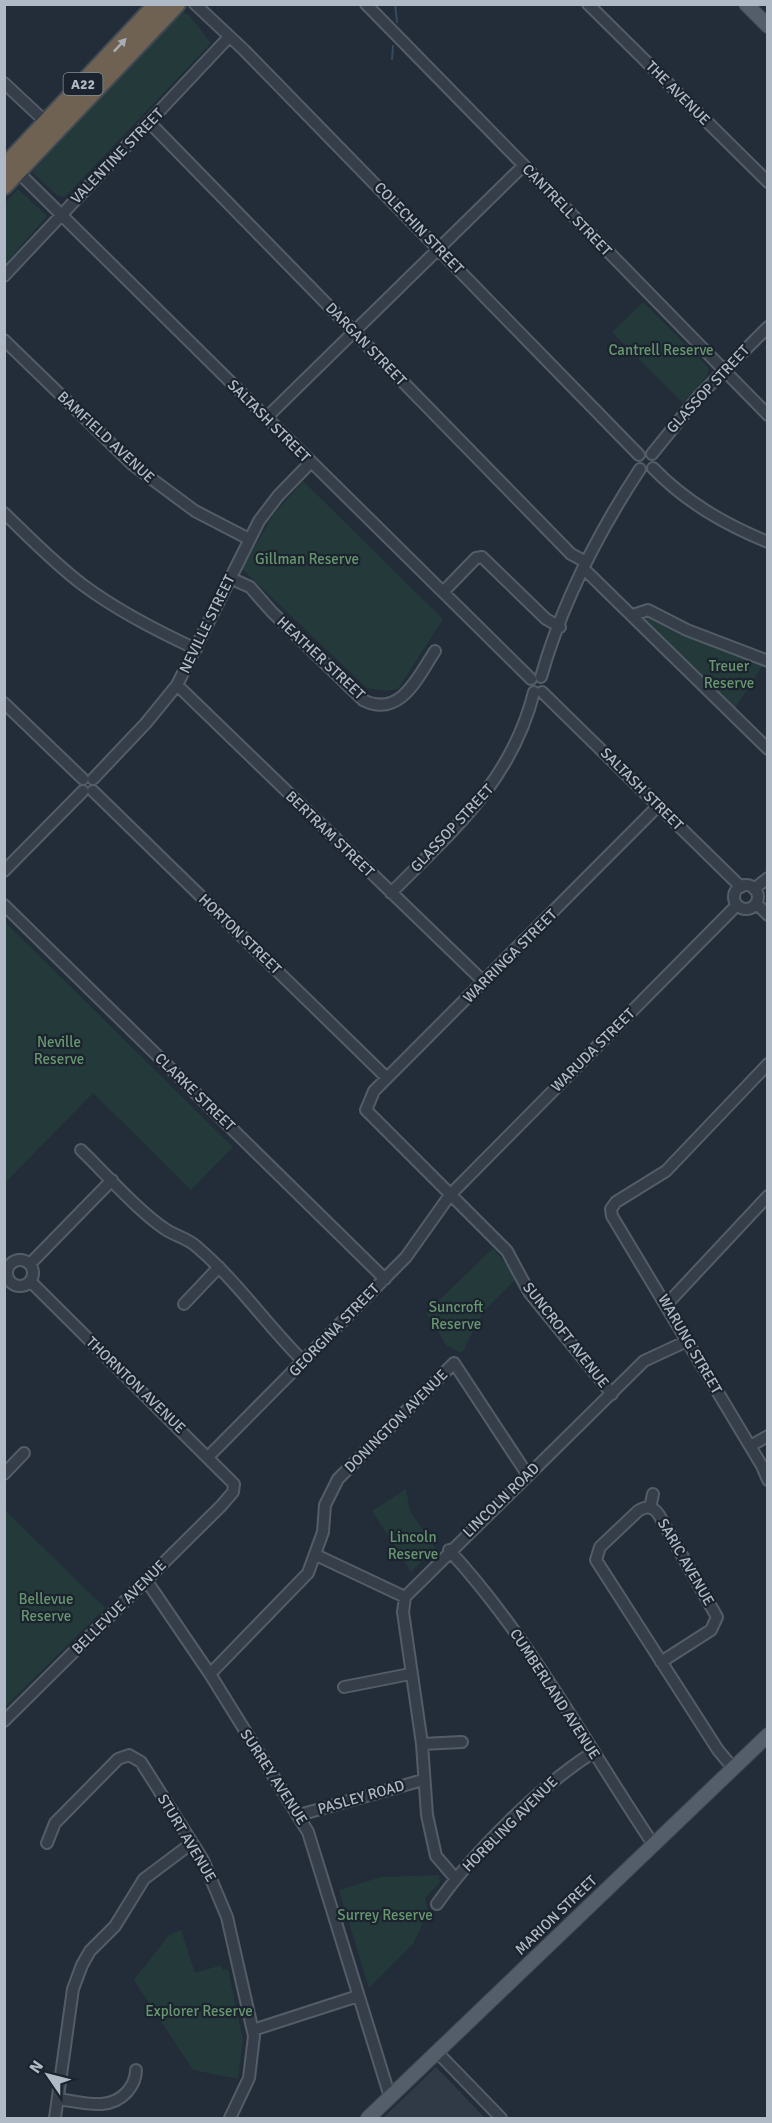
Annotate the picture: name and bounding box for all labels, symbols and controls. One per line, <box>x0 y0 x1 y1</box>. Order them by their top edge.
one-way arrow <box>113 37 127 52</box>
street label: THE AVENUE <box>642 57 714 129</box>
road number: A22 <box>64 73 103 95</box>
street label: VALENTINE STREET <box>67 104 168 208</box>
street label: CANTRELL STREET <box>519 160 616 260</box>
street label: COLECHIN STREET <box>371 178 468 278</box>
street label: DARGAN STREET <box>322 299 411 390</box>
park label: Cantrell Reserve <box>608 341 714 359</box>
street label: GLASSOP STREET <box>663 341 754 437</box>
street label: SALTASH STREET <box>224 376 315 467</box>
street label: BAMFIELD AVENUE <box>54 387 158 487</box>
park label: Gillman Reserve <box>255 550 359 568</box>
street label: NEVILLE STREET <box>175 571 239 676</box>
street label: HEATHER STREET <box>273 613 369 704</box>
park label: Treuer Reserve <box>704 657 754 692</box>
street label: SALTASH STREET <box>597 744 688 835</box>
street label: GLASSOP STREET <box>407 780 498 876</box>
street label: BERTRAM STREET <box>282 787 378 881</box>
street label: HORTON STREET <box>195 890 285 978</box>
street label: WARRINGA STREET <box>459 905 561 1007</box>
street label: WARUDA STREET <box>547 1004 639 1096</box>
park label: Neville Reserve <box>34 1033 84 1068</box>
street label: CLARKE STREET <box>151 1049 239 1135</box>
street label: GEORGINA STREET <box>285 1279 383 1380</box>
street label: SUNCROFT AVENUE <box>519 1279 613 1391</box>
street label: WARUNG STREET <box>654 1291 726 1398</box>
park label: Suncroft Reserve <box>429 1298 483 1333</box>
street label: THORNTON AVENUE <box>83 1333 189 1437</box>
street label: DONINGTON AVENUE <box>341 1366 451 1476</box>
street label: LINCOLN ROAD <box>459 1459 543 1541</box>
street label: SARIC AVENUE <box>654 1515 718 1609</box>
park label: Lincoln Reserve <box>388 1528 438 1563</box>
street label: BELLEVUE AVENUE <box>68 1556 170 1658</box>
park label: Bellevue Reserve <box>19 1590 73 1625</box>
street label: CUMBERLAND AVENUE <box>506 1625 604 1763</box>
street label: SURREY AVENUE <box>237 1726 311 1828</box>
street label: HORBLING AVENUE <box>459 1773 561 1875</box>
street label: PASLEY ROAD <box>316 1776 406 1818</box>
street label: STURT AVENUE <box>154 1791 220 1885</box>
street label: MARION STREET <box>511 1871 601 1959</box>
park label: Surrey Reserve <box>337 1906 433 1924</box>
park label: Explorer Reserve <box>145 2002 253 2020</box>
north arrow <box>18 2045 78 2105</box>
text: N <box>25 2057 48 2077</box>

